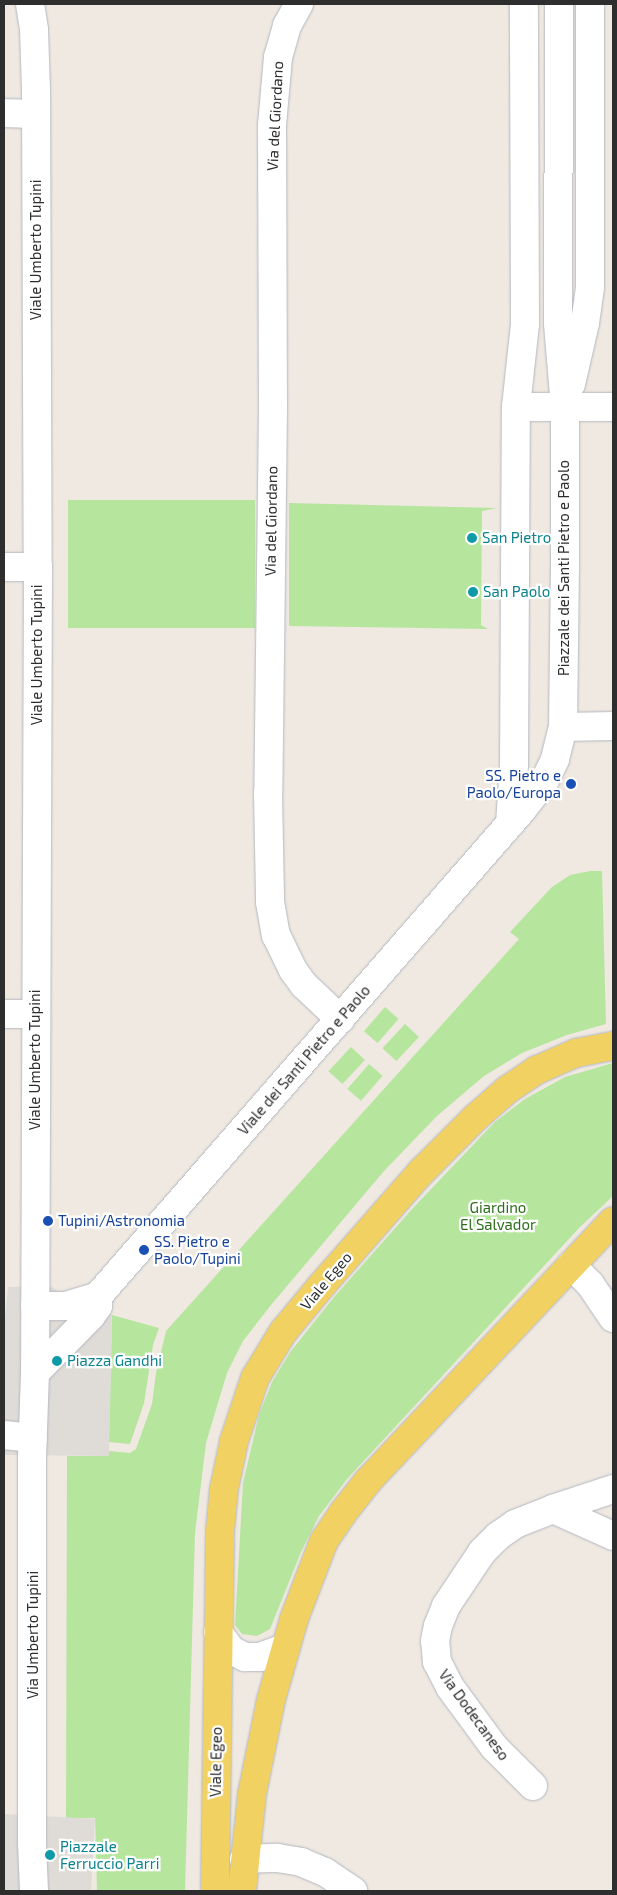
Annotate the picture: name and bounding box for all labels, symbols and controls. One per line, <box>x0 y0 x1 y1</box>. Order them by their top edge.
street label: Via del Giordano <box>263 60 287 172</box>
street label: Viale Umberto Tupini <box>27 179 45 321</box>
street label: Piazzale dei Santi Pietro e Paolo <box>555 460 573 676</box>
street label: Via del Giordano <box>261 466 281 576</box>
place label: San Pietro <box>482 529 551 547</box>
marker: San Pietro <box>466 532 478 544</box>
place label: San Paolo <box>483 583 550 601</box>
street label: Viale Umberto Tupini <box>28 584 46 726</box>
marker: San Paolo <box>467 586 479 598</box>
place label: SS. Pietro e Paolo/Europa <box>467 766 561 801</box>
marker: SS. Pietro e Paolo/Europa <box>565 778 577 790</box>
street label: Viale dei Santi Pietro e Paolo <box>234 981 374 1139</box>
street label: Viale Umberto Tupini <box>26 989 44 1131</box>
park label: Giardino El Salvador <box>460 1198 536 1233</box>
place label: Tupini/Astronomia <box>58 1212 185 1230</box>
marker: Tupini/Astronomia <box>42 1215 54 1227</box>
place label: SS. Pietro e Paolo/Tupini <box>154 1232 241 1267</box>
marker: SS. Pietro e Paolo/Tupini <box>138 1244 150 1256</box>
street label: Viale Egeo <box>297 1248 355 1314</box>
place label: Piazza Gandhi <box>67 1352 162 1370</box>
marker: Piazza Gandhi <box>51 1355 63 1367</box>
street label: Via Umberto Tupini <box>24 1571 42 1699</box>
street label: Via Dodecaneso <box>435 1666 513 1764</box>
street label: Viale Egeo <box>206 1727 226 1797</box>
place label: Piazzale Ferruccio Parri <box>60 1837 159 1872</box>
marker: Piazzale Ferruccio Parri <box>44 1849 56 1861</box>

